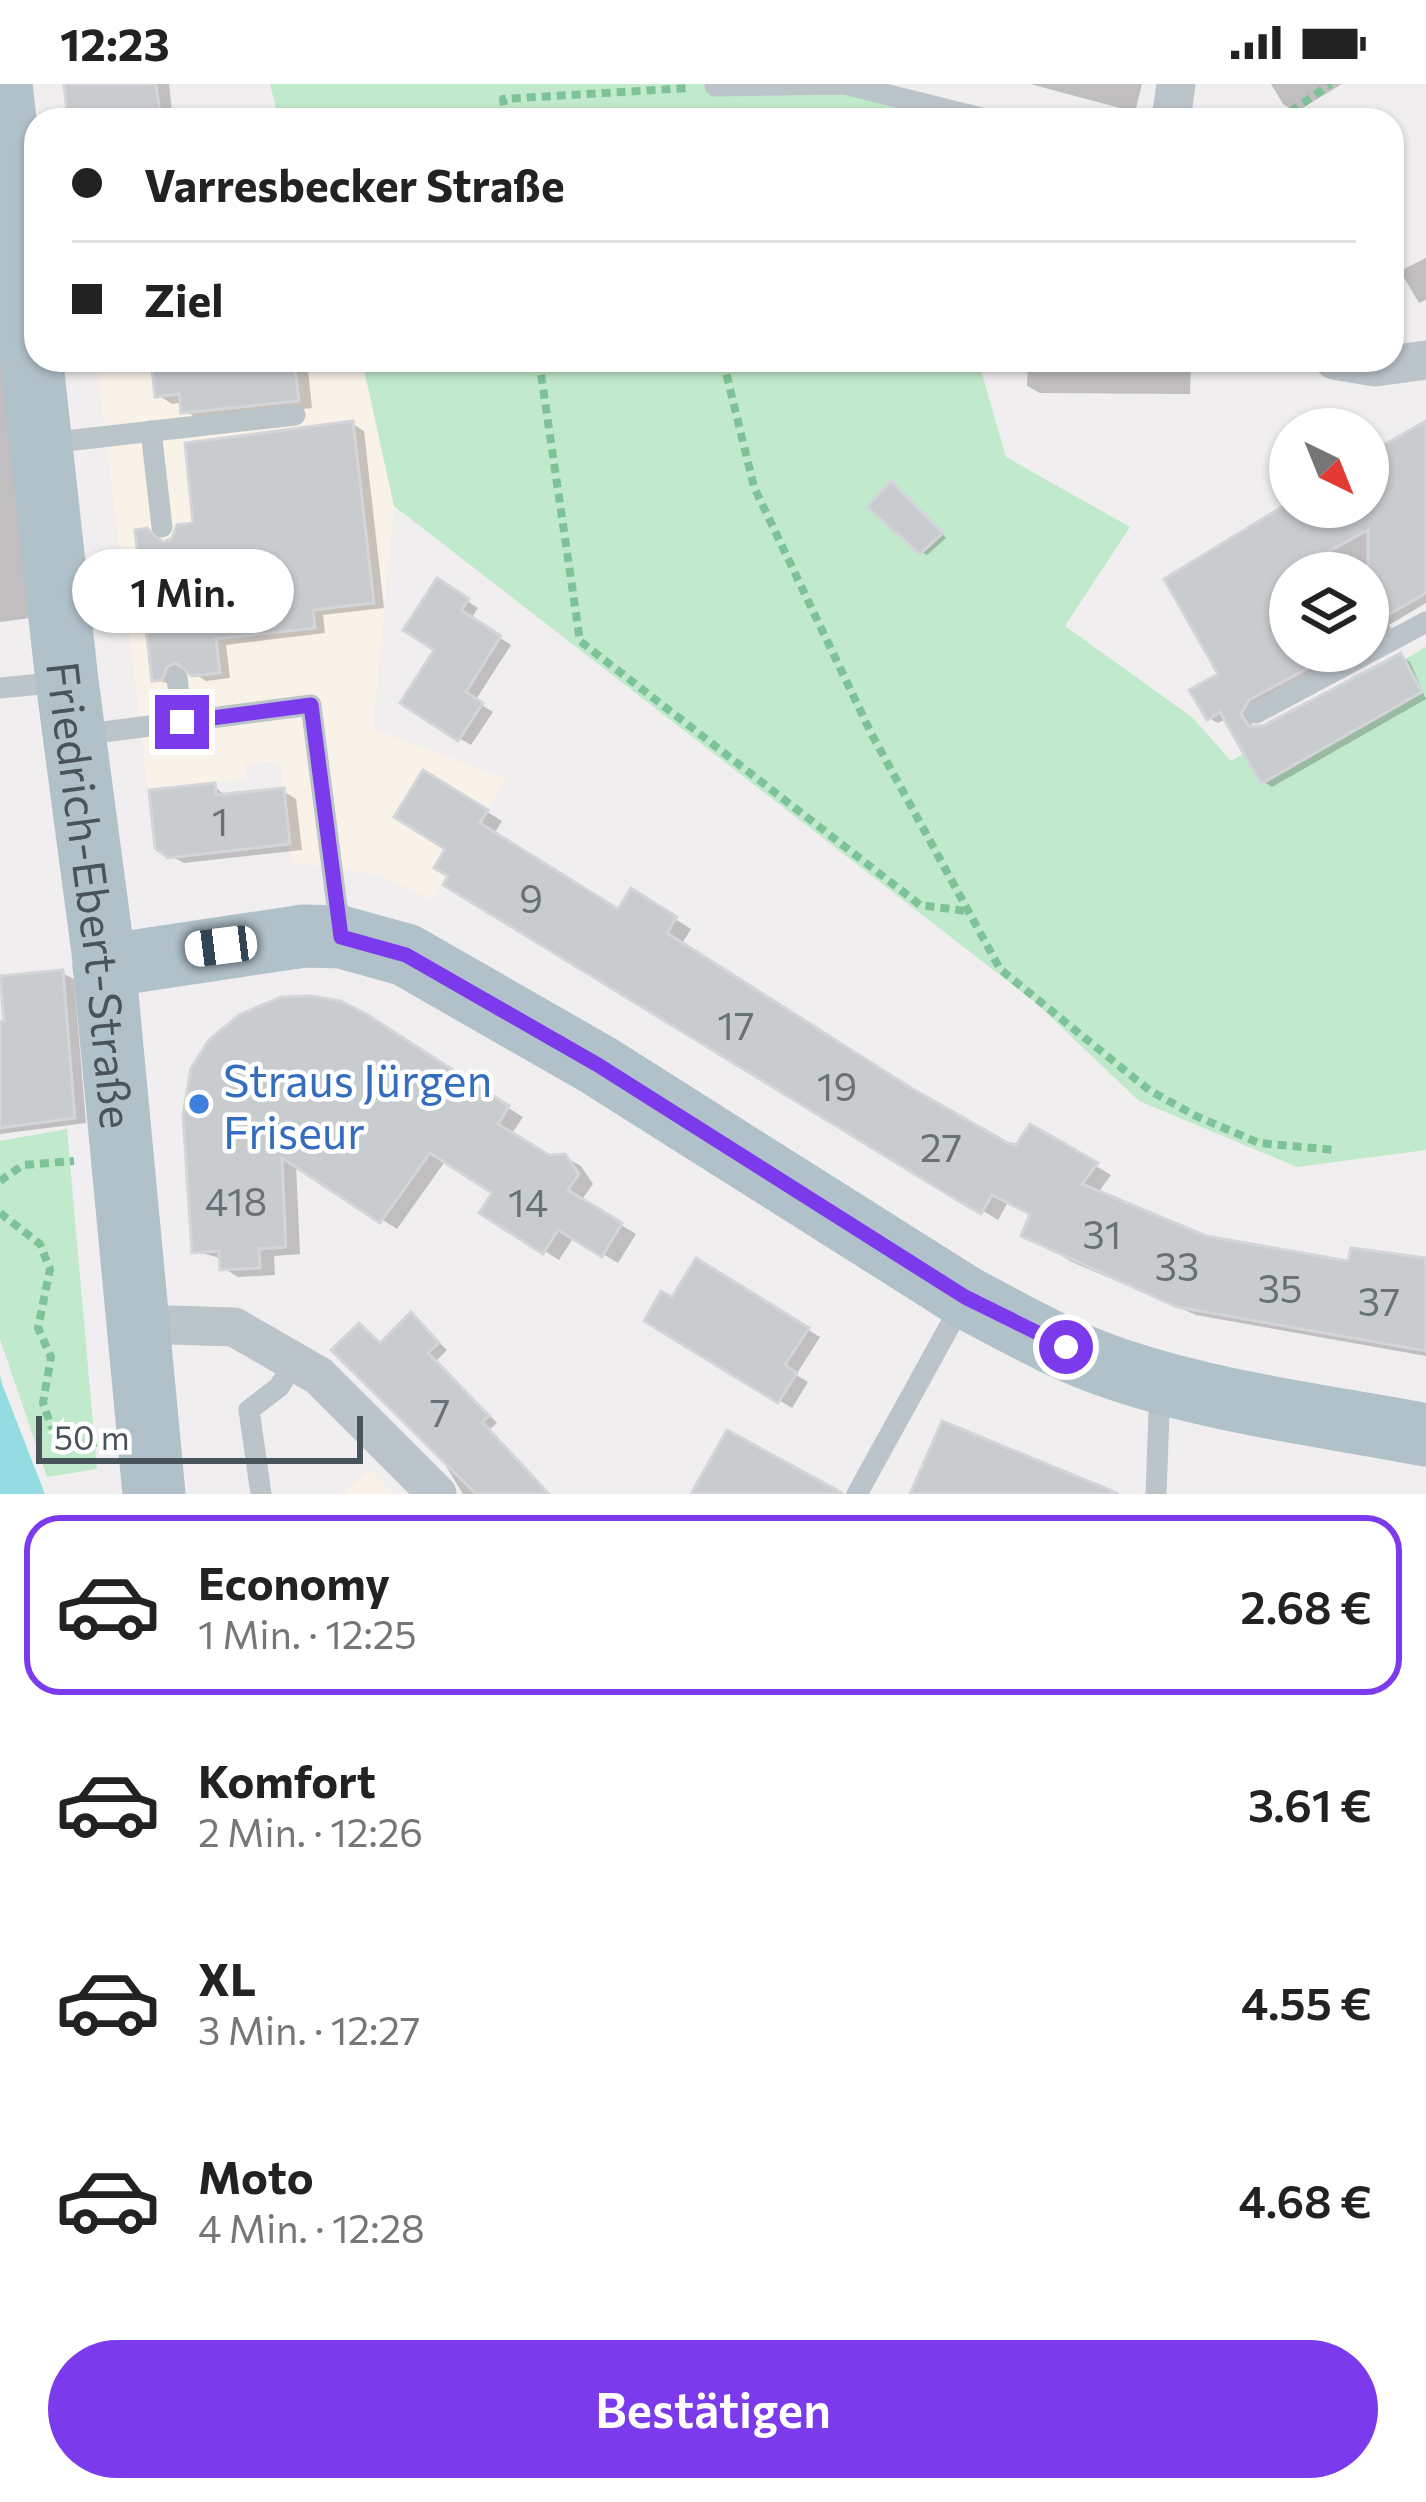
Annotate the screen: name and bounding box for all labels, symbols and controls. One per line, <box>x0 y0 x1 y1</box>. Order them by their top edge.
text: 12:23 <box>60 15 170 70</box>
text: Varresbecker Straße <box>144 156 565 211</box>
text: Ziel <box>144 271 223 326</box>
north arrow <box>1269 408 1389 528</box>
map controls <box>1269 408 1389 672</box>
callout: 1 Min. <box>71 548 293 632</box>
button: layers <box>1269 552 1389 672</box>
text: 1 Min. <box>130 567 236 615</box>
street label: Friedrich-Ebert-Straße <box>37 658 147 1131</box>
route end <box>155 695 209 749</box>
house number: 1 <box>212 796 228 844</box>
house number: 9 <box>519 873 543 921</box>
car <box>183 924 259 968</box>
house number: 17 <box>717 1000 755 1048</box>
place label: Straus Jürgen Friseur <box>223 1051 492 1158</box>
house number: 19 <box>817 1061 857 1109</box>
marker: Straus Jürgen Friseur <box>186 1091 212 1117</box>
house number: 27 <box>920 1122 962 1170</box>
house number: 418 <box>205 1176 267 1224</box>
house number: 14 <box>508 1177 548 1225</box>
house number: 31 <box>1083 1209 1121 1257</box>
house number: 33 <box>1155 1241 1199 1289</box>
house number: 35 <box>1258 1263 1302 1311</box>
house number: 37 <box>1358 1276 1400 1324</box>
route start <box>1039 1320 1093 1374</box>
house number: 7 <box>430 1387 450 1435</box>
scale bar <box>36 1410 363 1463</box>
text: 50 m <box>54 1416 130 1457</box>
icon: car <box>54 1551 162 1659</box>
text: Economy <box>198 1554 390 1609</box>
text: 2.68 € <box>1240 1578 1372 1633</box>
text: 1 Min. · 12:25 <box>198 1609 417 1657</box>
icon: car <box>54 1749 162 1857</box>
text: Komfort <box>198 1752 376 1807</box>
text: 3.61 € <box>1248 1776 1372 1831</box>
text: 2 Min. · 12:26 <box>198 1807 423 1855</box>
icon: car <box>54 1947 162 2055</box>
text: XL <box>198 1950 256 2005</box>
text: 4.55 € <box>1241 1974 1372 2029</box>
text: 3 Min. · 12:27 <box>198 2005 420 2053</box>
icon: car <box>54 2145 162 2253</box>
text: Moto <box>198 2148 314 2203</box>
text: 4.68 € <box>1239 2172 1372 2227</box>
text: 4 Min. · 12:28 <box>198 2203 425 2251</box>
button: Bestätigen <box>48 2340 1378 2478</box>

